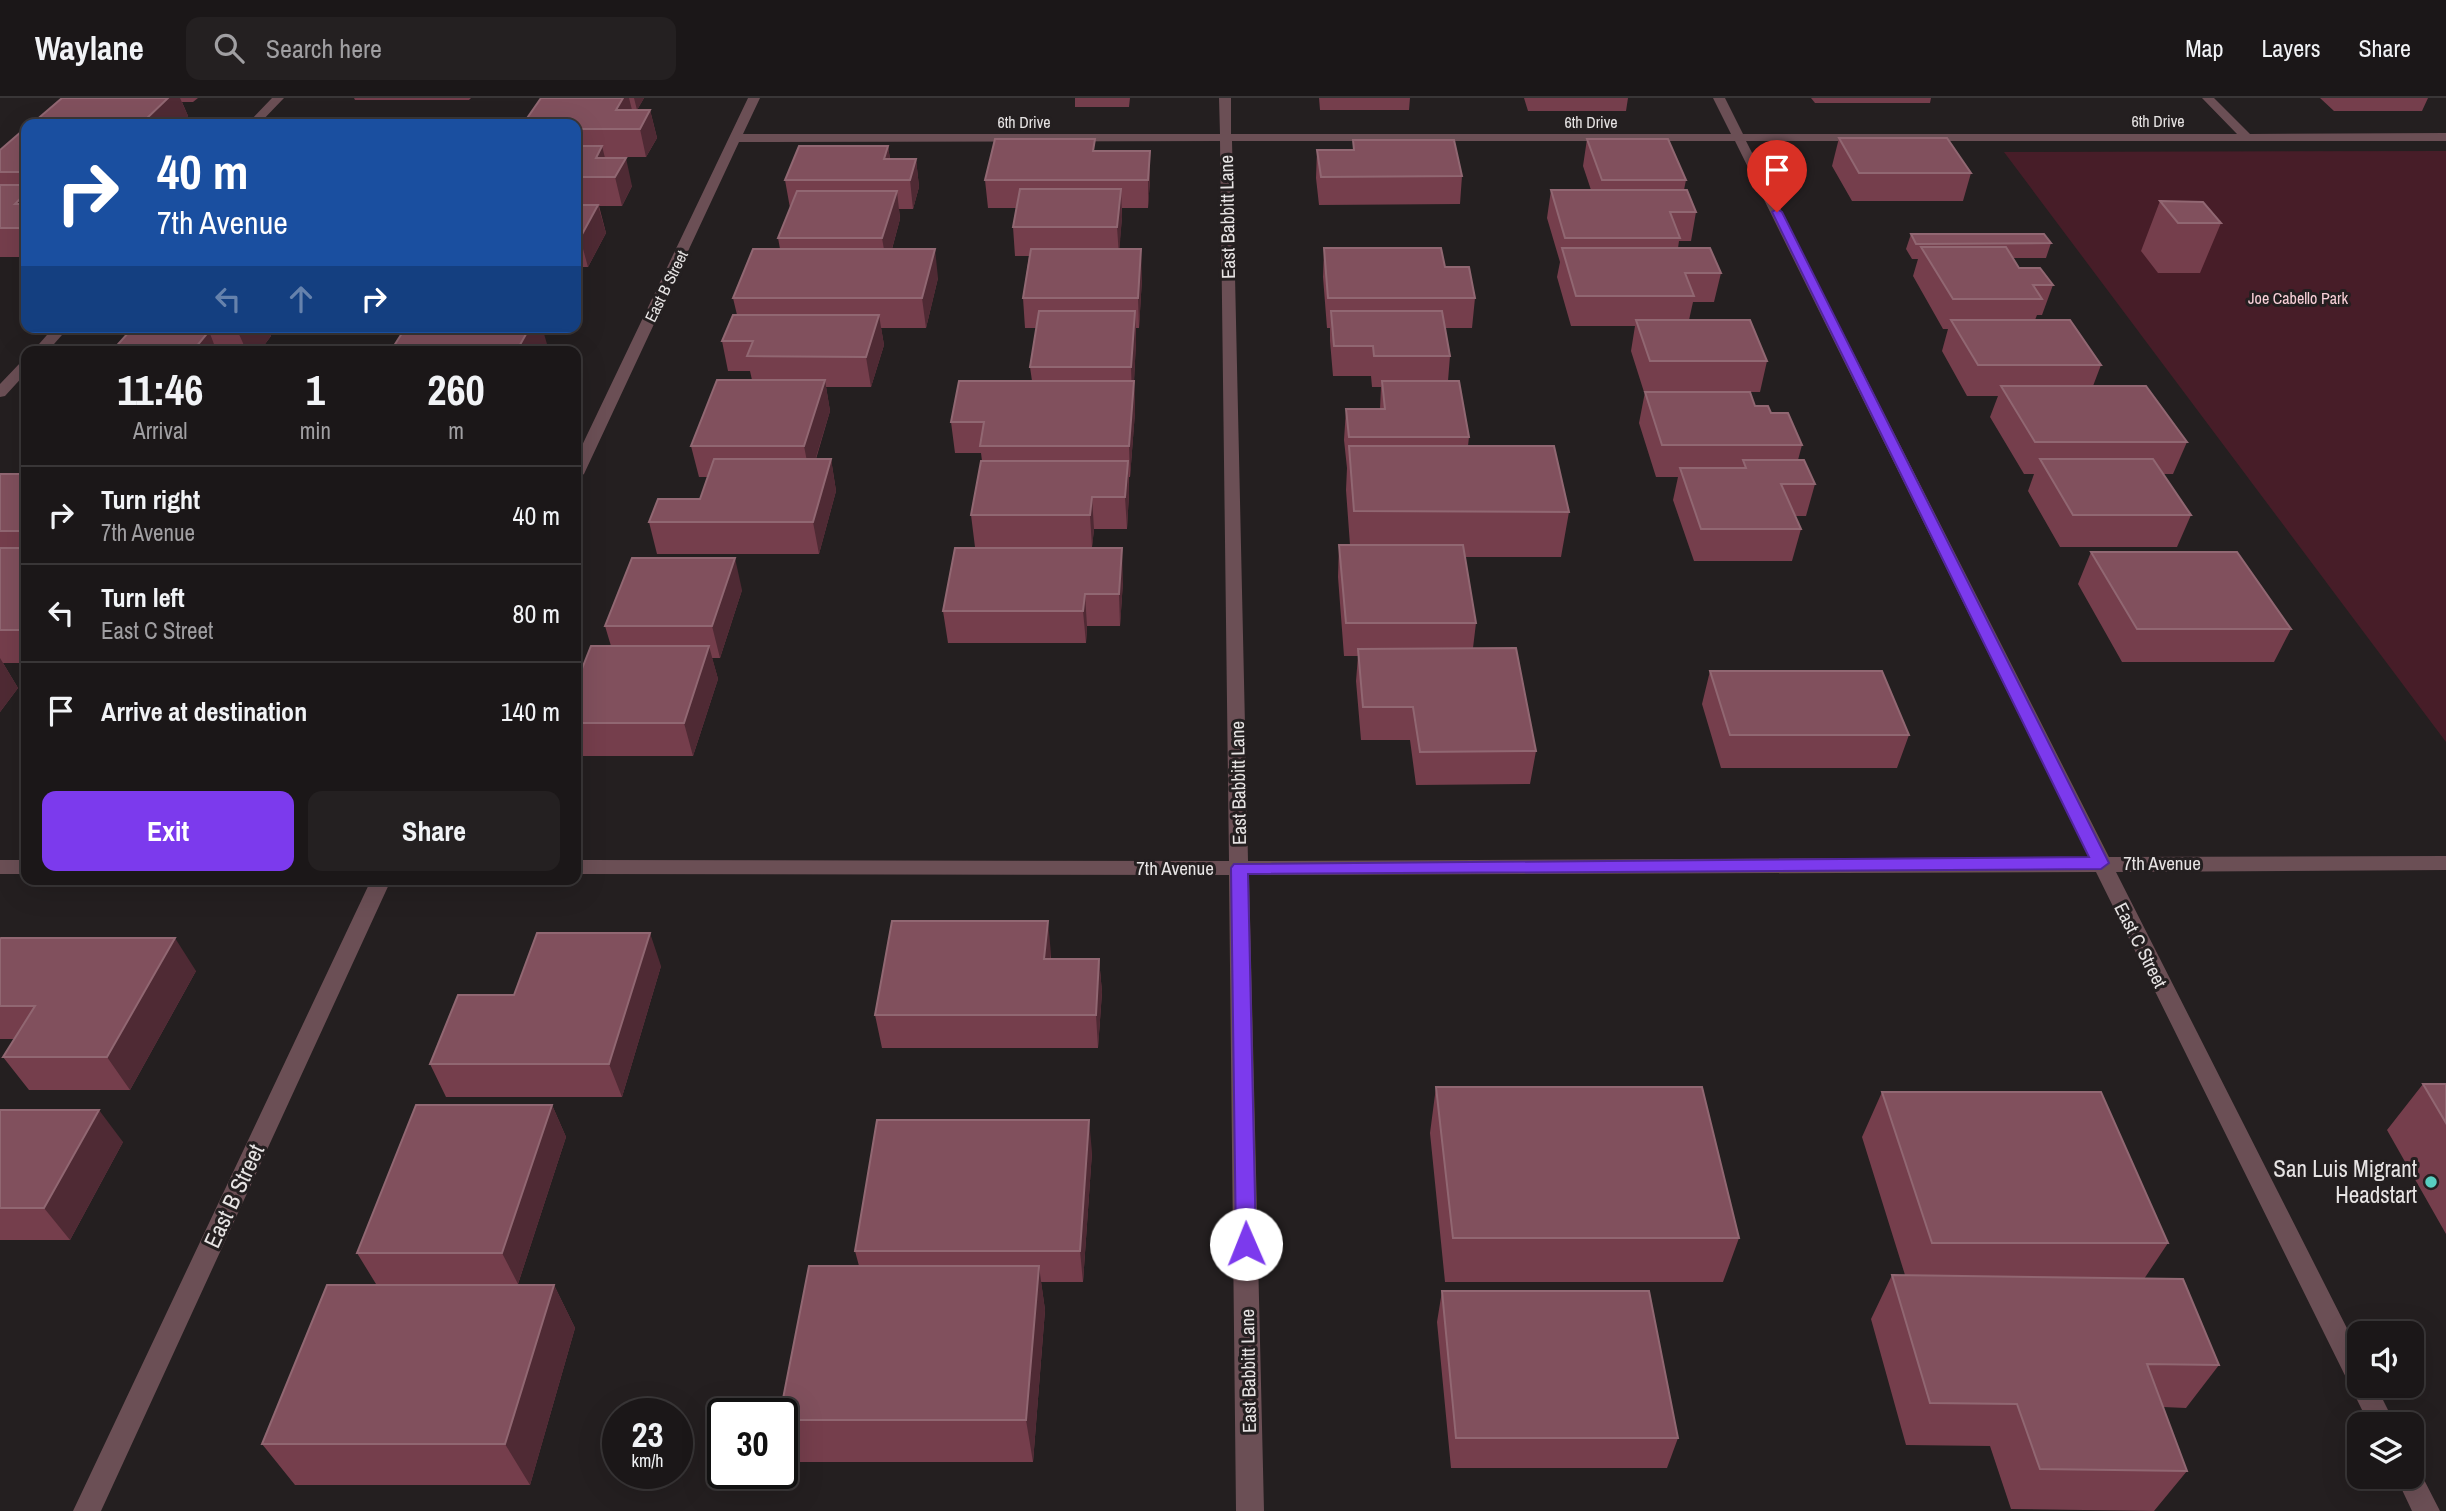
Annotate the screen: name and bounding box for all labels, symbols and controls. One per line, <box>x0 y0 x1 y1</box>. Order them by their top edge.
search box <box>186 17 676 80</box>
text: Waylane <box>35 26 144 70</box>
icon: search <box>210 29 248 67</box>
text: Search here <box>266 31 382 66</box>
text: Map <box>2185 32 2223 64</box>
text: Layers <box>2261 32 2320 64</box>
text: Share <box>2358 32 2411 64</box>
street label: 6th Drive <box>2131 110 2185 132</box>
street label: 6th Drive <box>997 111 1051 133</box>
street label: 6th Drive <box>1564 111 1618 133</box>
text: 40 m <box>157 138 249 204</box>
pin <box>1747 140 1807 212</box>
icon: right <box>42 147 133 238</box>
icon: arrive <box>1758 151 1796 189</box>
street label: East Babbitt Lane <box>1213 155 1241 279</box>
text: 7th Avenue <box>157 201 288 244</box>
street label: East B Street <box>639 246 693 326</box>
icon: left <box>209 280 247 318</box>
icon: ahead <box>282 280 320 318</box>
icon: right <box>355 280 393 318</box>
park label: Joe Cabello Park <box>2248 287 2348 309</box>
text: 11:46 <box>117 362 203 418</box>
text: 1 <box>306 362 325 418</box>
text: 260 <box>427 362 485 418</box>
text: Arrival <box>133 415 188 446</box>
text: min <box>300 415 331 446</box>
text: m <box>448 415 464 446</box>
text: Turn right <box>101 482 200 517</box>
icon: right <box>42 496 80 534</box>
text: 40 m <box>513 498 560 533</box>
text: 7th Avenue <box>101 517 195 548</box>
text: Turn left <box>101 580 185 615</box>
icon: left <box>42 594 80 632</box>
text: 80 m <box>513 596 560 631</box>
text: East C Street <box>101 615 213 646</box>
icon: arrive <box>42 692 80 730</box>
text: Arrive at destination <box>101 694 307 729</box>
text: 140 m <box>501 694 560 729</box>
street label: East Babbitt Lane <box>1224 721 1252 845</box>
button: Exit <box>42 791 294 871</box>
button: Share <box>308 791 560 871</box>
street label: 7th Avenue <box>2123 850 2201 876</box>
street label: 7th Avenue <box>1136 855 1214 881</box>
street label: East C Street <box>2108 898 2174 993</box>
street label: East B Street <box>196 1139 271 1253</box>
place label: San Luis Migrant Headstart <box>2273 1153 2417 1210</box>
marker: San Luis Migrant Headstart <box>2423 1174 2439 1190</box>
position arrow <box>1209 1207 1283 1281</box>
street label: East Babbitt Lane <box>1234 1309 1262 1433</box>
map controls <box>2347 1321 2424 1489</box>
button: sound <box>2347 1321 2424 1398</box>
speed limit sign: 30 <box>707 1398 798 1489</box>
text: 23 <box>632 1411 663 1458</box>
button: layers <box>2347 1412 2424 1489</box>
text: km/h <box>632 1448 664 1473</box>

